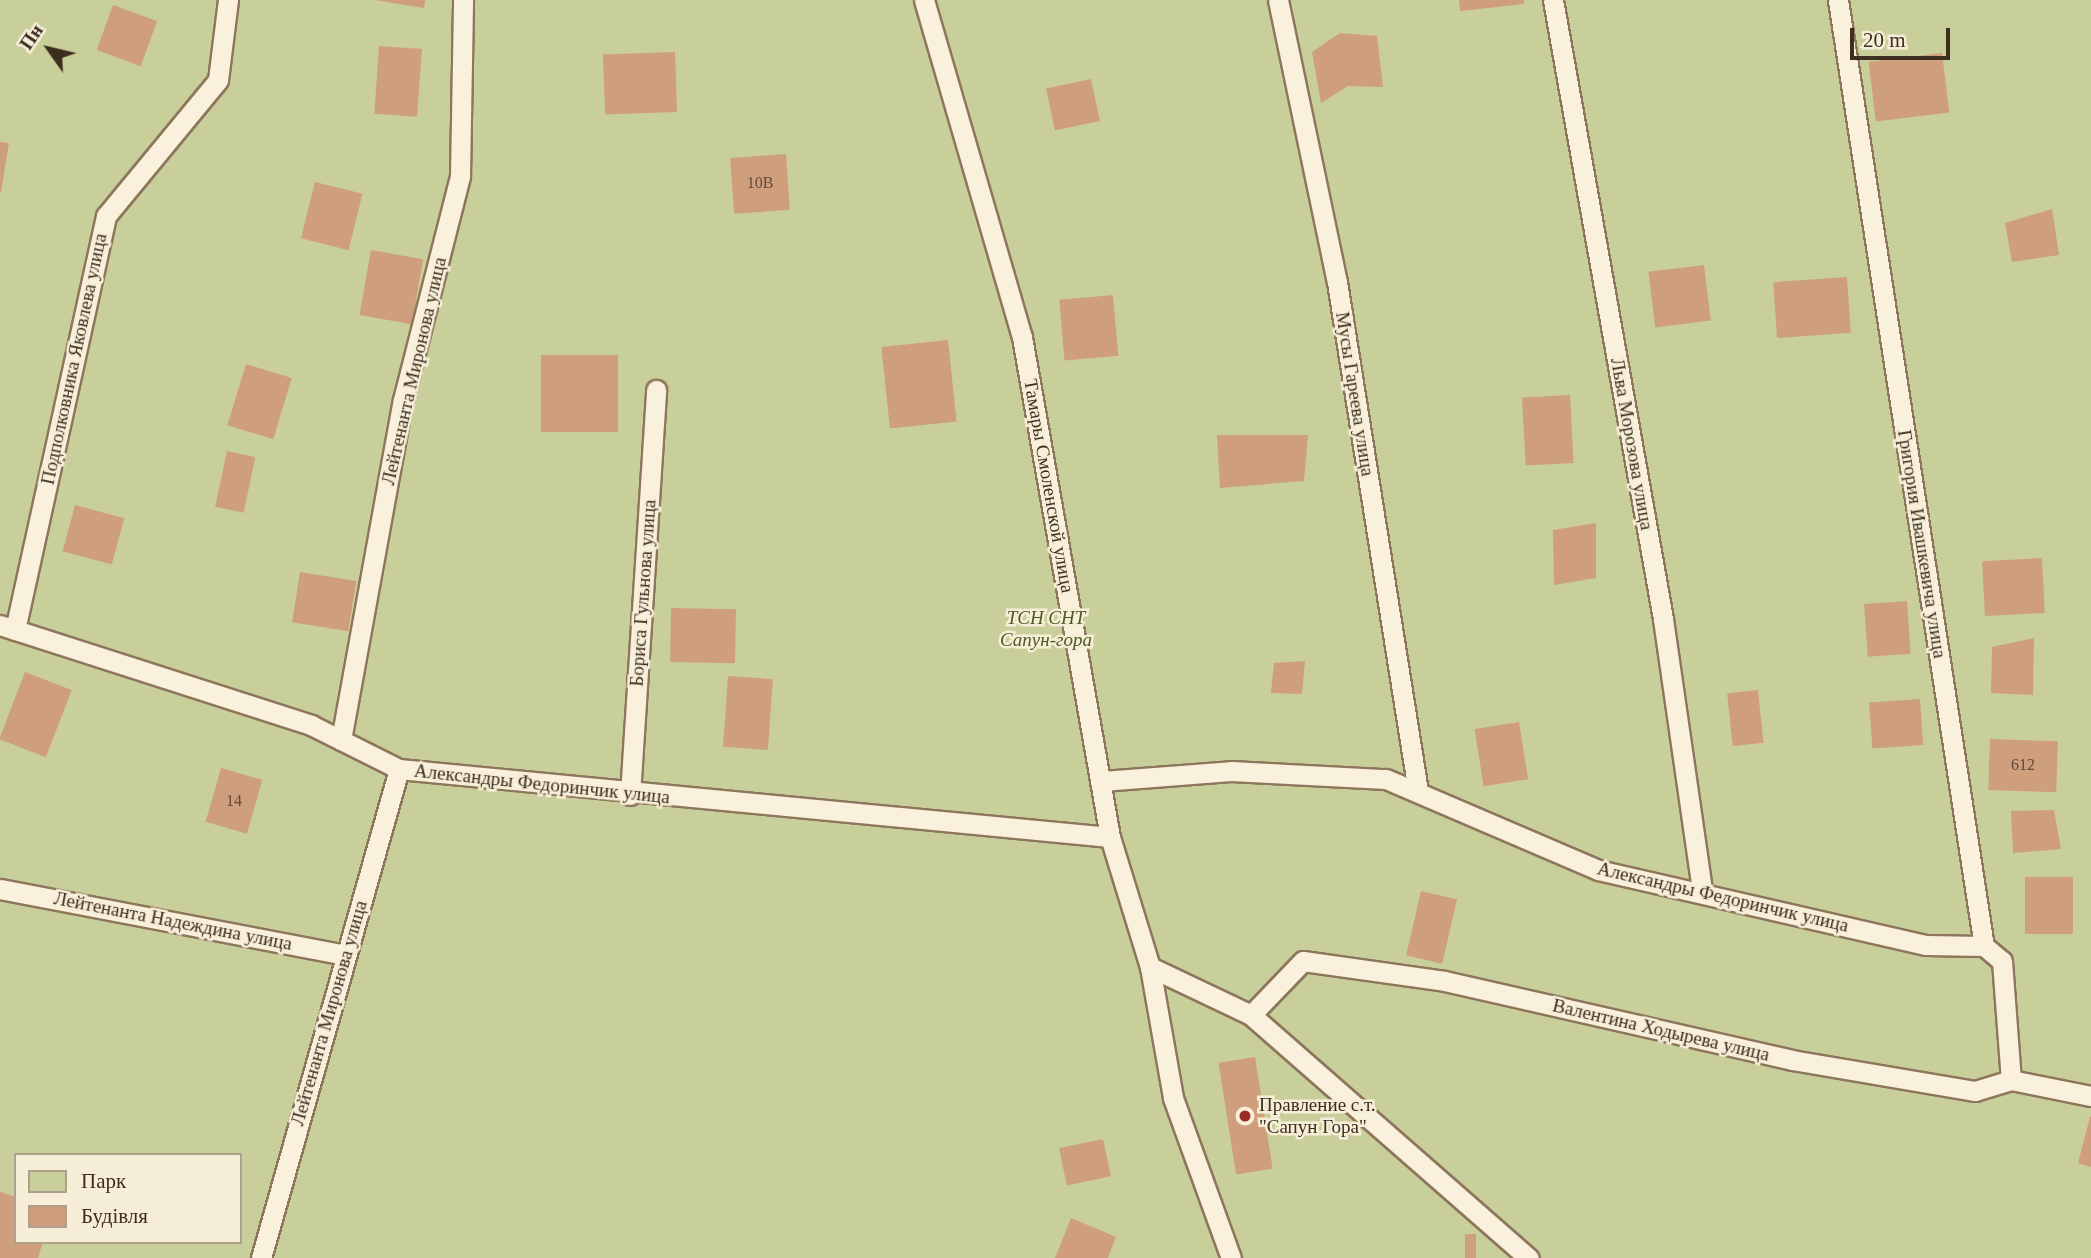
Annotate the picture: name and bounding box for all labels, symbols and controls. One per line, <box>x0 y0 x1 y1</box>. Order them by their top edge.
north arrow <box>14 14 84 84</box>
scale bar <box>1853 14 1953 58</box>
text: Пн <box>15 20 47 54</box>
text: 20 m <box>1863 28 1906 52</box>
house number: 10В <box>747 173 773 193</box>
street label: Подполковника Яковлева улица <box>36 231 112 487</box>
street label: Лейтенанта Миронова улица <box>377 255 451 487</box>
street label: Мусы Гареева улица <box>1331 310 1379 478</box>
street label: Льва Морозова улица <box>1606 356 1658 532</box>
street label: Тамары Смоленской улица <box>1019 377 1079 595</box>
street label: Григория Ивашкевича улица <box>1893 428 1951 660</box>
street label: Бориса Гульнова улица <box>625 499 661 687</box>
park label: ТСН СНТ Сапун-гора <box>1000 607 1092 651</box>
house number: 612 <box>2011 755 2035 775</box>
street label: Александры Федоринчик улица <box>413 759 671 809</box>
house number: 14 <box>226 791 242 811</box>
street label: Александры Федоринчик улица <box>1595 857 1851 937</box>
street label: Лейтенанта Надеждина улица <box>52 887 294 955</box>
street label: Лейтенанта Миронова улица <box>286 898 372 1128</box>
street label: Валентина Ходырева улица <box>1550 994 1772 1066</box>
place label: Правление с.т. "Сапун Гора" <box>1259 1094 1376 1138</box>
marker: Правление с.т. "Сапун Гора" <box>1237 1108 1253 1124</box>
legend <box>14 1153 242 1244</box>
text: Парк <box>81 1169 126 1193</box>
text: Будівля <box>81 1204 148 1228</box>

